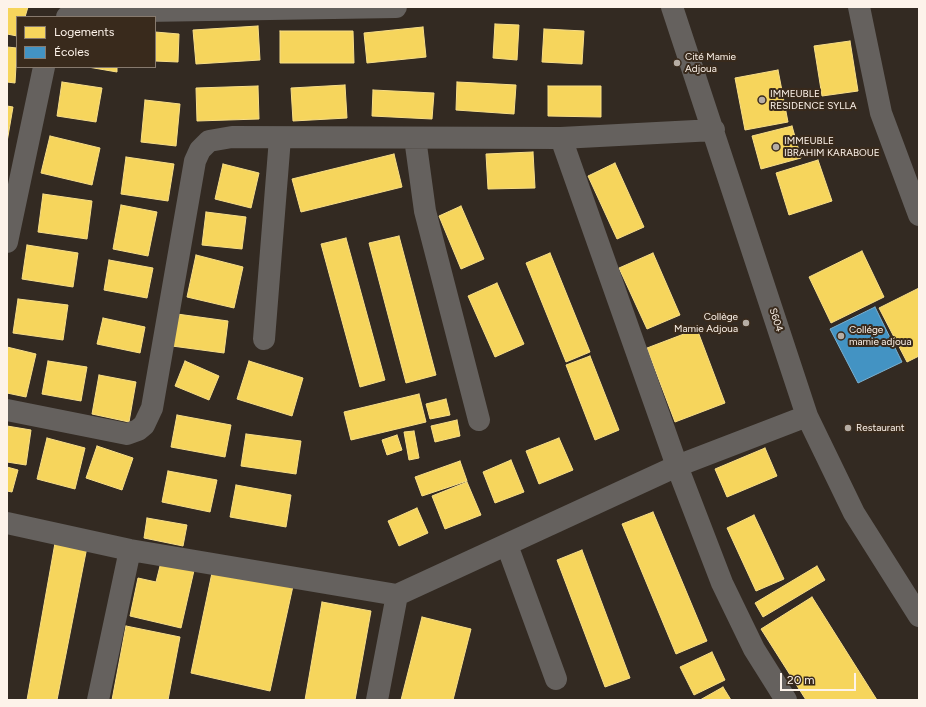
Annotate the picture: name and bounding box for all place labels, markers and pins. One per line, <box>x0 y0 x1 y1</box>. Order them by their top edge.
place label: Cité Mamie Adjoua <box>685 51 736 74</box>
marker: Cité Mamie Adjoua <box>672 58 682 68</box>
place label: IMMEUBLE RESIDENCE SYLLA <box>770 88 857 112</box>
marker: IMMEUBLE RESIDENCE SYLLA <box>757 95 767 105</box>
place label: IMMEUBLE IBRAHIM KARABOUE <box>784 135 880 158</box>
marker: IMMEUBLE IBRAHIM KARABOUE <box>771 142 781 152</box>
place label: Collège Mamie Adjoua <box>674 311 738 334</box>
marker: Collège Mamie Adjoua <box>741 318 751 328</box>
place label: Collége mamie adjoua <box>849 324 911 348</box>
marker: Collége mamie adjoua <box>836 331 846 341</box>
place label: Restaurant <box>856 422 905 434</box>
marker: Restaurant <box>843 423 853 433</box>

